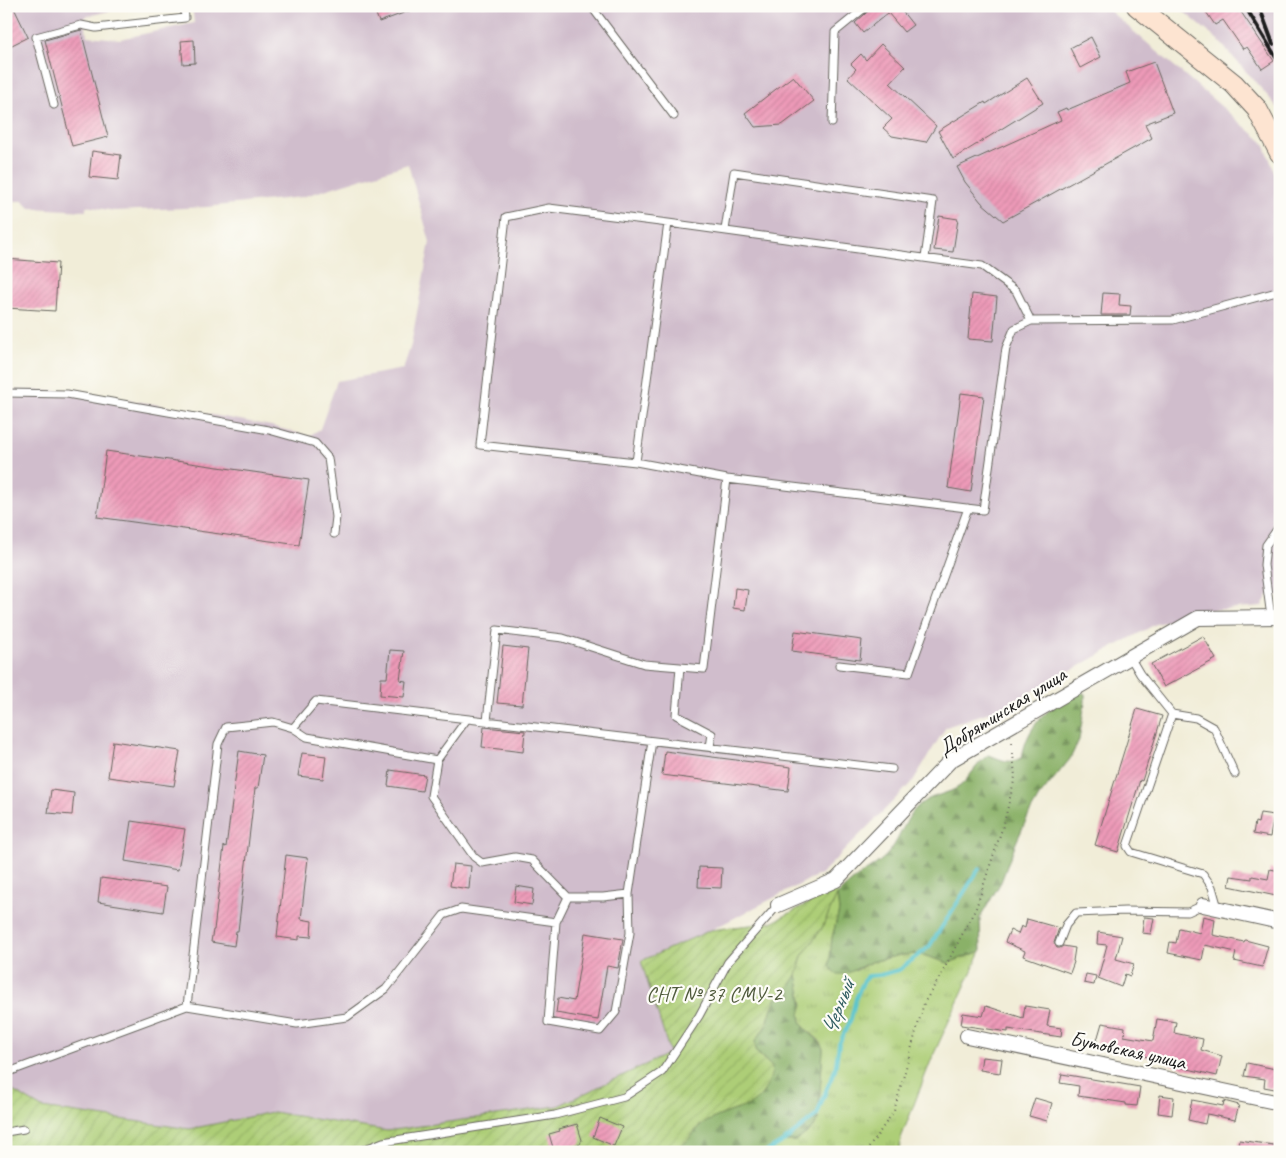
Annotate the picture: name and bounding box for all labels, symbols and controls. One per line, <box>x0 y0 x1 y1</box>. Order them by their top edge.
street label: Добрятинская улица <box>933 660 1072 761</box>
water label: Черный <box>815 971 863 1038</box>
park label: СНТ № 37 СМУ-2 <box>646 981 783 1007</box>
street label: Бутовская улица <box>1068 1025 1190 1075</box>

